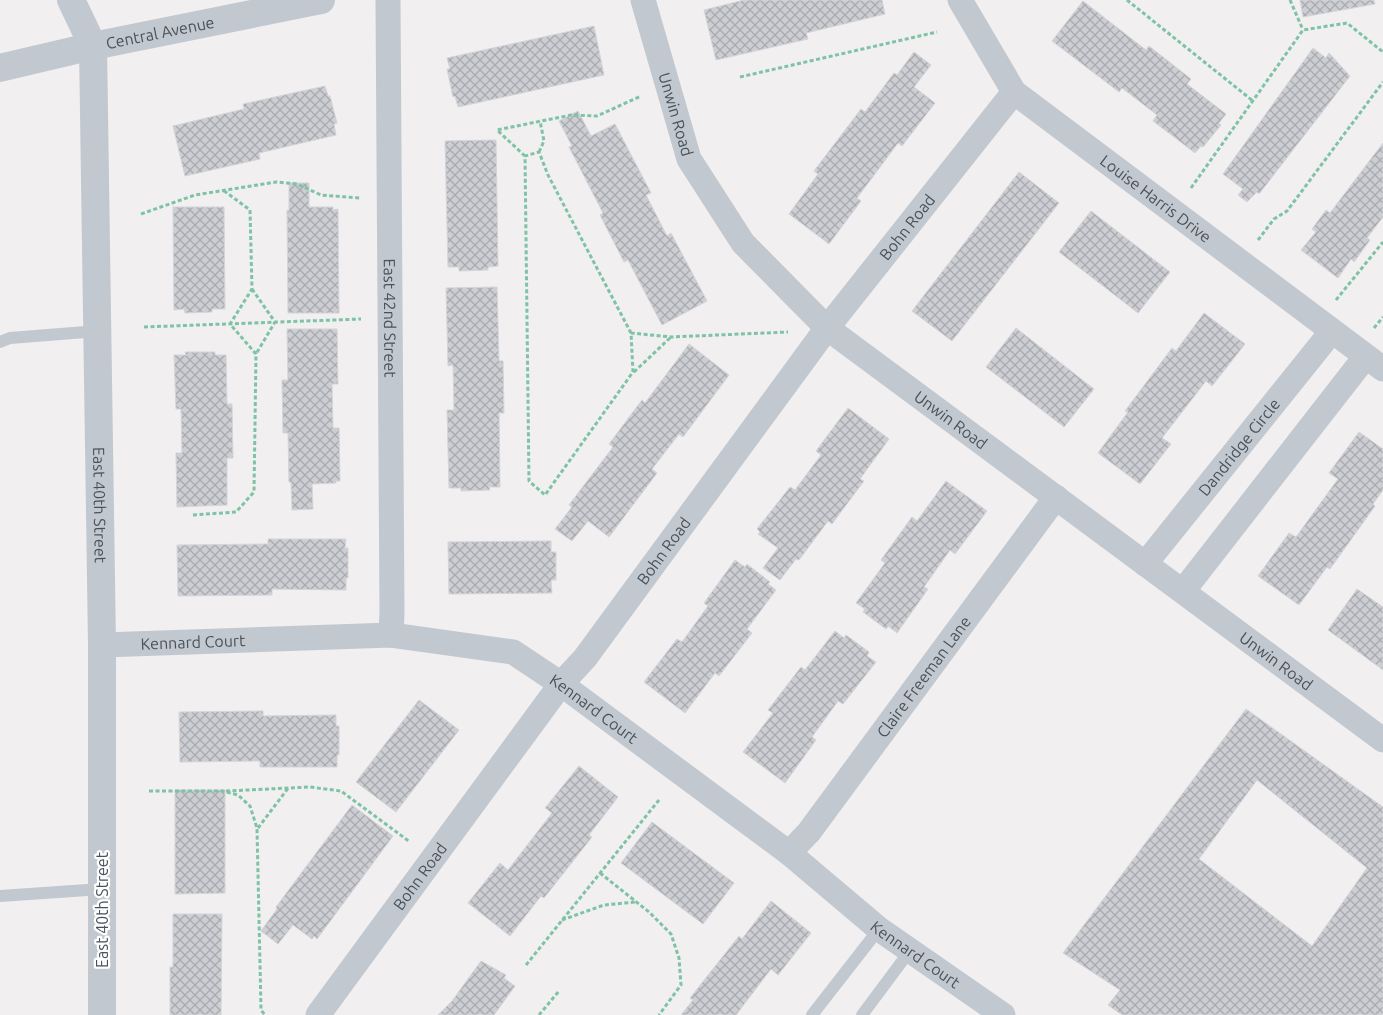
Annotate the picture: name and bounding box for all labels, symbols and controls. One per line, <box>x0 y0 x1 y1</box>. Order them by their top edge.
street label: Central Avenue <box>104 13 216 52</box>
street label: Unwin Road <box>655 70 697 158</box>
street label: Louise Harris Drive <box>1097 151 1215 246</box>
street label: Bohn Road <box>876 191 938 263</box>
street label: East 42nd Street <box>381 258 399 378</box>
street label: Unwin Road <box>911 387 991 453</box>
street label: Dandridge Circle <box>1195 395 1283 499</box>
street label: East 40th Street <box>90 447 110 564</box>
street label: Bohn Road <box>633 514 694 588</box>
street label: Claire Freeman Lane <box>873 613 974 741</box>
street label: Unwin Road <box>1236 628 1316 694</box>
street label: Kennard Court <box>140 631 246 653</box>
street label: Kennard Court <box>547 670 642 747</box>
street label: Bohn Road <box>389 839 450 913</box>
street label: East 40th Street <box>93 851 111 968</box>
street label: Kennard Court <box>867 917 964 992</box>

